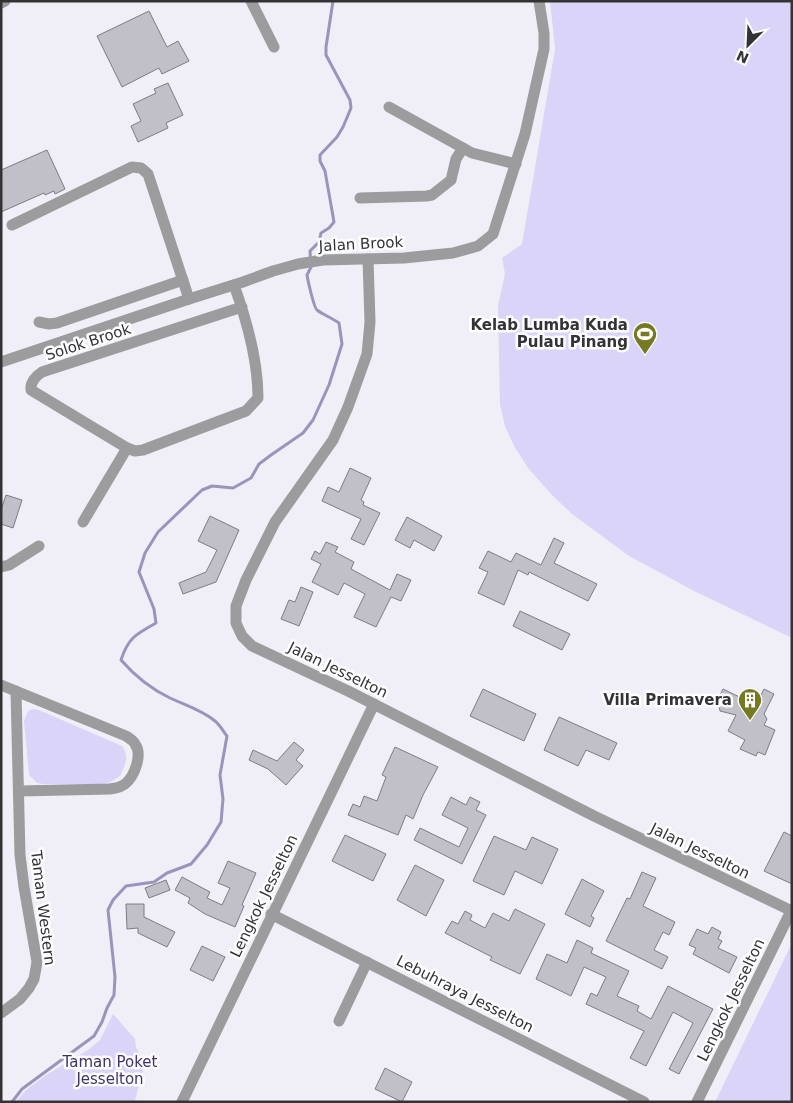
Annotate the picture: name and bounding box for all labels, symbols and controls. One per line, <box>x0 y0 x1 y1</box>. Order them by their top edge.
north arrow <box>723 20 773 70</box>
text: N <box>734 47 751 67</box>
street label: Jalan Brook <box>317 233 404 255</box>
place label: Kelab Lumba Kuda Pulau Pinang <box>470 316 628 351</box>
street label: Solok Brook <box>43 320 133 364</box>
sports icon: Kelab Lumba Kuda Pulau Pinang <box>632 321 658 355</box>
street label: Jalan Jesselton <box>284 638 391 702</box>
building icon: Villa Primavera <box>737 687 763 721</box>
place label: Villa Primavera <box>603 691 732 709</box>
street label: Jalan Jesselton <box>646 819 753 883</box>
street label: Lengkok Jesselton <box>226 832 302 960</box>
street label: Taman Western <box>27 849 59 966</box>
street label: Lengkok Jesselton <box>693 936 769 1064</box>
street label: Lebuhraya Jesselton <box>394 952 536 1036</box>
park label: Taman Poket Jesselton <box>62 1053 158 1088</box>

